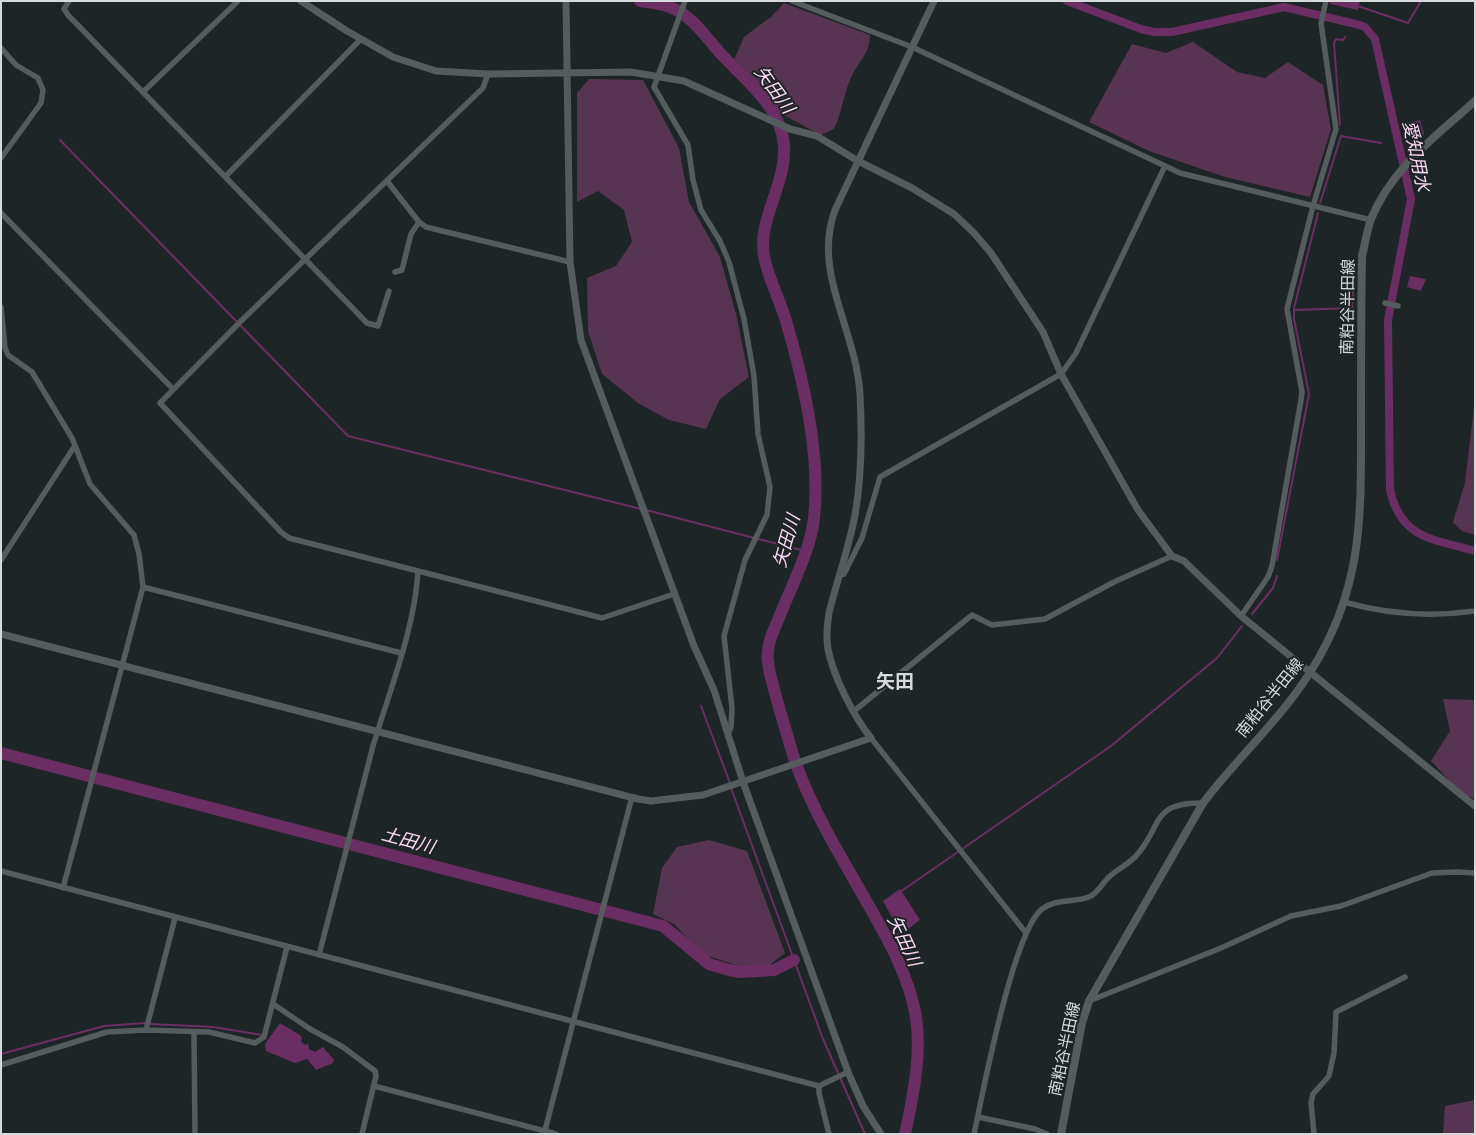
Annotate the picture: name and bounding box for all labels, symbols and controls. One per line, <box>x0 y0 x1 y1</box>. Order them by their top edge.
water label: 矢田川 <box>749 62 799 118</box>
water label: 愛知用水 <box>1398 119 1434 193</box>
street label: 南粕谷半田線 <box>1338 259 1358 355</box>
water label: 矢田川 <box>769 512 805 570</box>
street label: 南粕谷半田線 <box>1232 655 1308 741</box>
district label: 矢田 <box>876 671 914 693</box>
water label: 土田川 <box>379 824 437 858</box>
water label: 矢田川 <box>883 912 925 970</box>
street label: 南粕谷半田線 <box>1046 1000 1084 1098</box>

